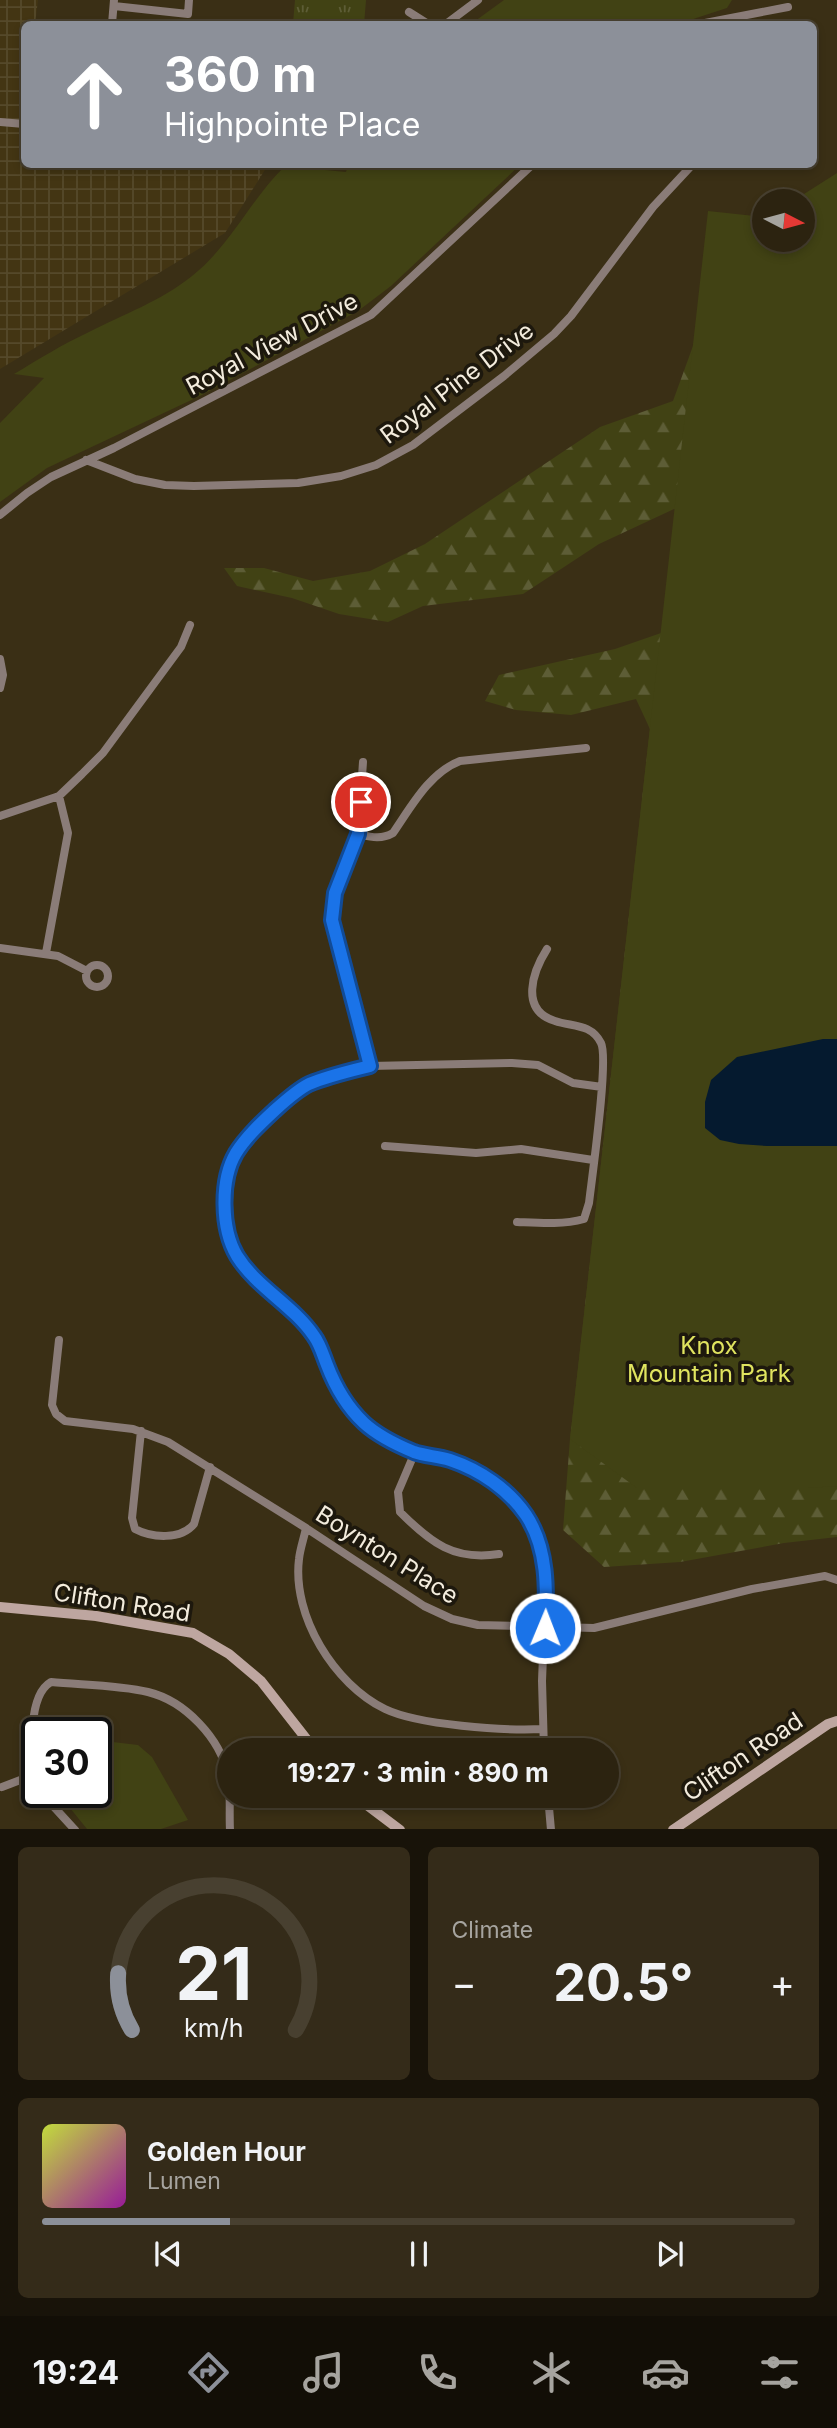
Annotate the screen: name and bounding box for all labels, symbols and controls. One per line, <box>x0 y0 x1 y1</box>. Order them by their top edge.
text: 360 m <box>164 45 317 104</box>
icon: ahead <box>49 49 140 140</box>
text: Highpointe Place <box>164 105 420 144</box>
north arrow <box>752 189 816 252</box>
map controls <box>752 189 815 252</box>
street label: Royal View Drive <box>181 286 363 401</box>
street label: Royal Pine Drive <box>374 316 539 450</box>
pin <box>331 772 391 832</box>
icon: arrive <box>342 783 380 821</box>
park label: Knox Mountain Park <box>627 1331 791 1388</box>
street label: Boynton Place <box>311 1499 464 1610</box>
street label: Clifton Road <box>52 1577 193 1628</box>
position arrow <box>508 1591 582 1665</box>
street label: Clifton Road <box>677 1706 808 1807</box>
speed limit sign: 30 <box>21 1717 112 1808</box>
text: 19:27 · 3 min · 890 m <box>287 1757 549 1788</box>
text: Climate <box>452 1916 533 1944</box>
text: 21 <box>175 1929 252 2018</box>
text: 20.5° <box>553 1951 693 2014</box>
text: − <box>452 1960 477 2006</box>
text: + <box>770 1960 795 2006</box>
text: km/h <box>184 2012 243 2042</box>
text: Golden Hour <box>147 2136 306 2167</box>
text: Lumen <box>147 2167 221 2195</box>
icon: previous <box>149 2235 187 2273</box>
icon: pause <box>400 2235 438 2273</box>
icon: next <box>651 2235 689 2273</box>
icon: directions <box>184 2348 233 2397</box>
icon: music <box>299 2348 348 2397</box>
icon: phone <box>413 2348 462 2397</box>
icon: climate <box>527 2348 576 2397</box>
icon: car <box>641 2348 690 2397</box>
icon: filters <box>755 2348 804 2397</box>
text: 19:24 <box>33 2353 119 2392</box>

